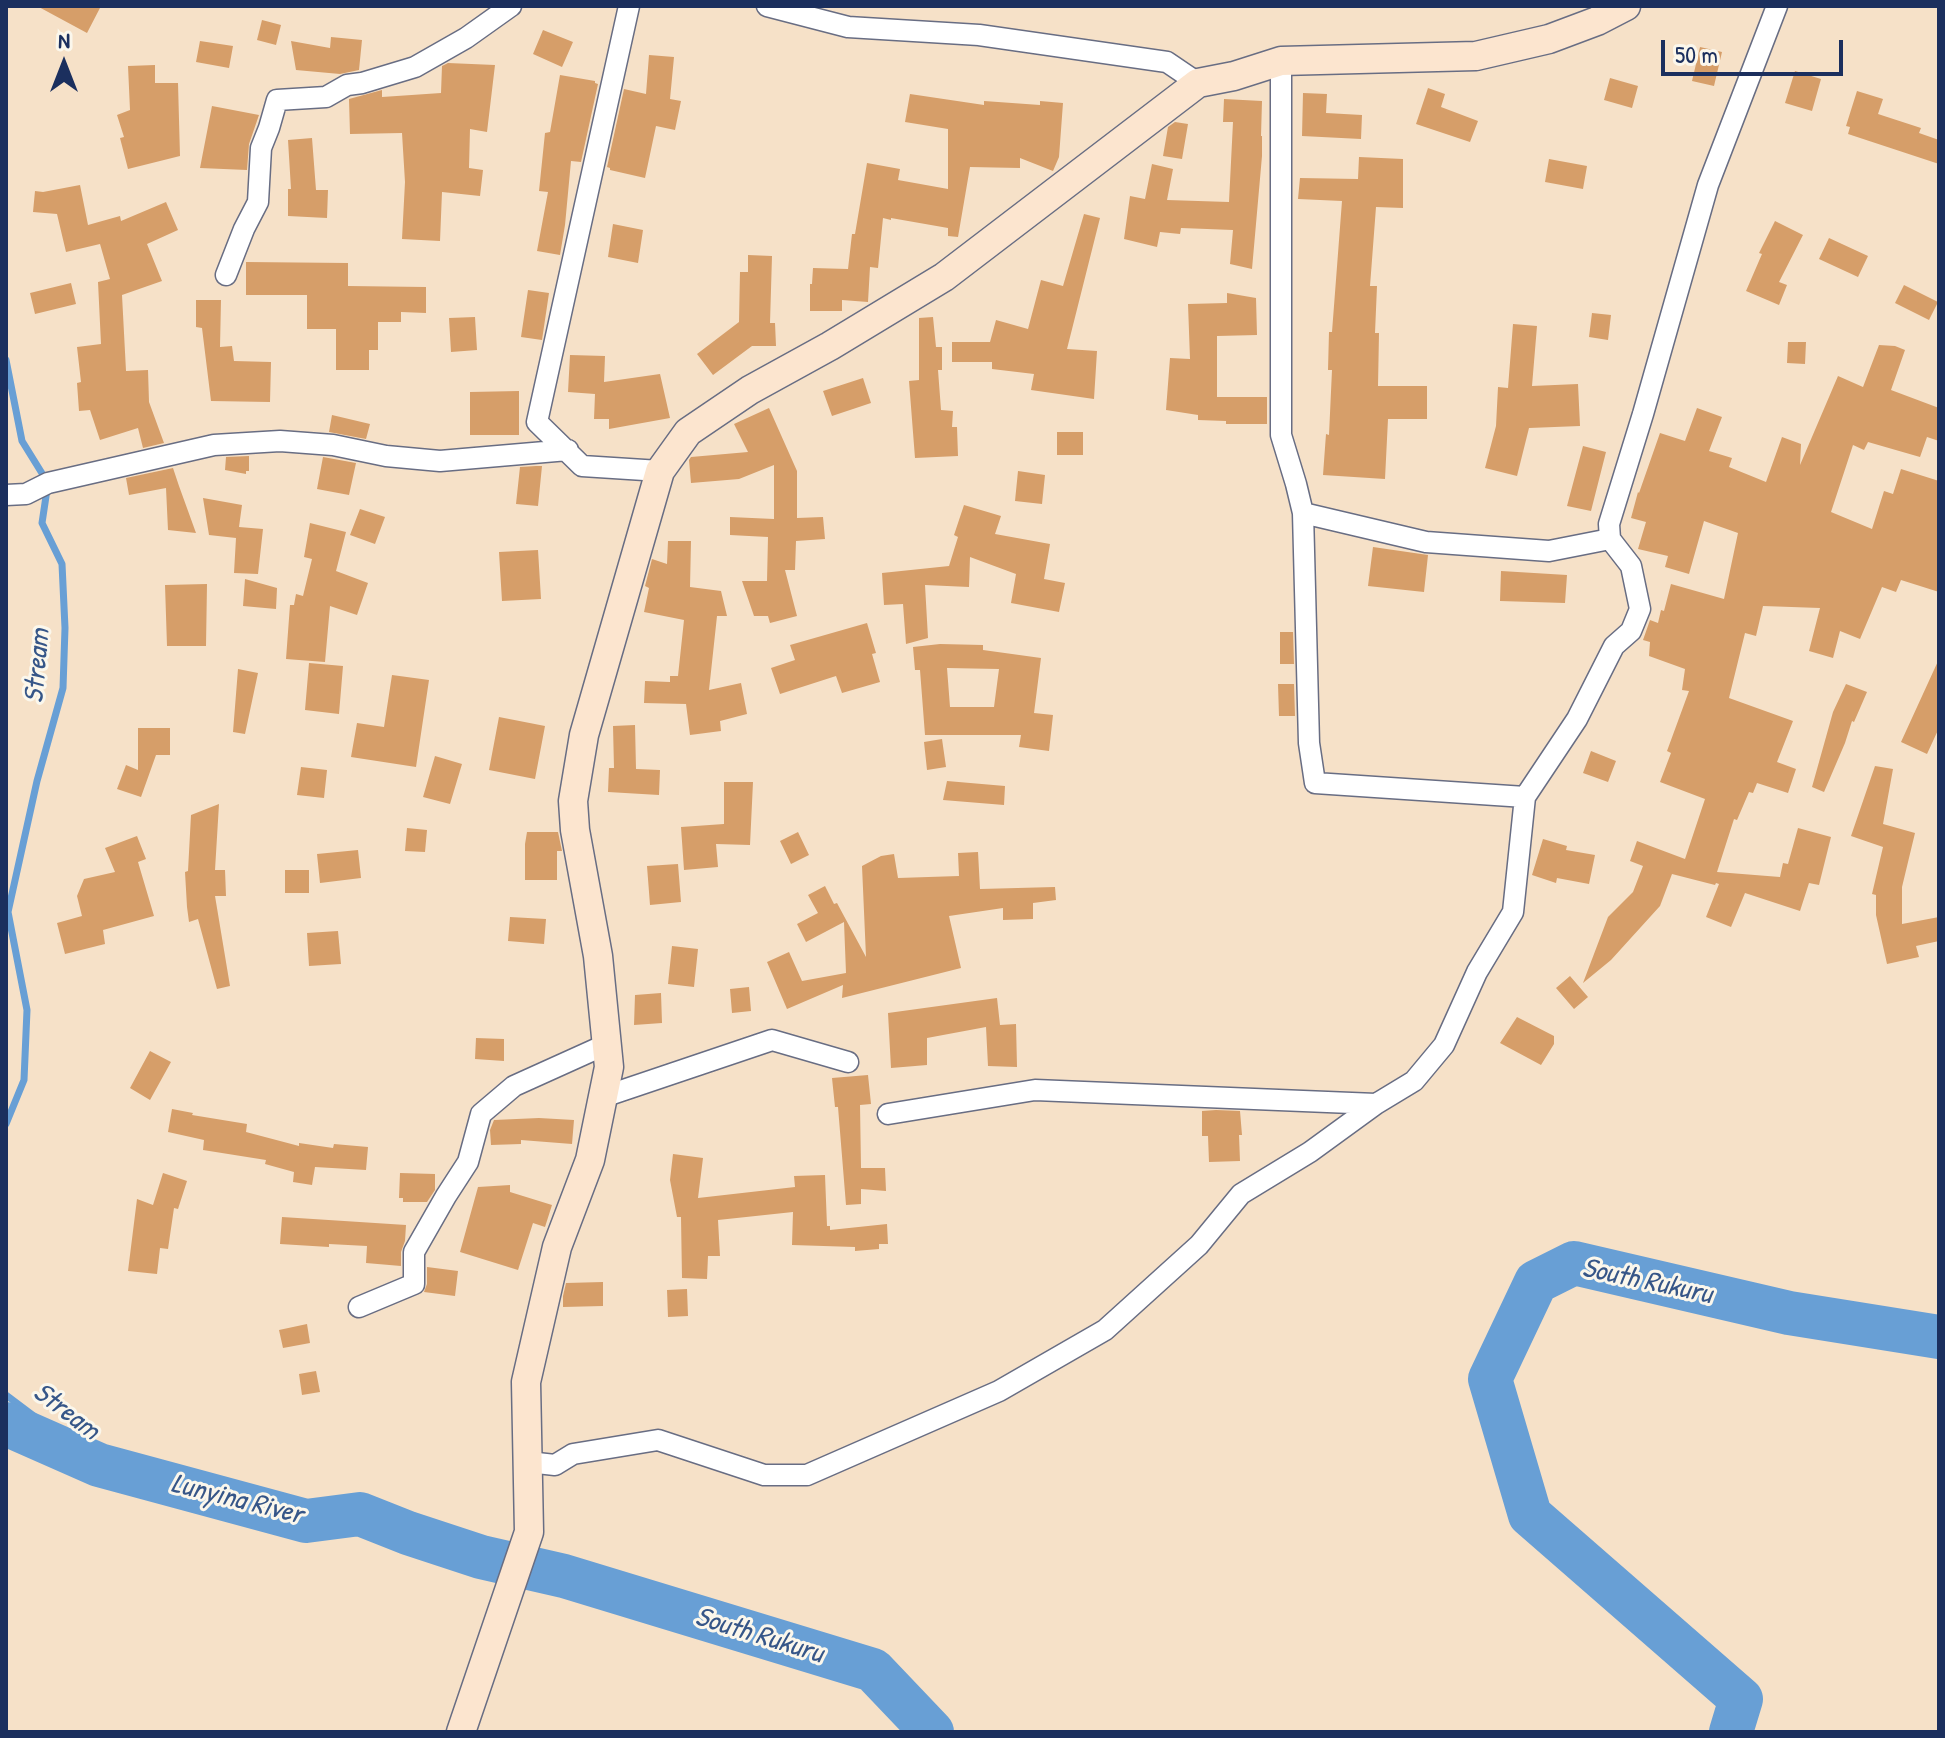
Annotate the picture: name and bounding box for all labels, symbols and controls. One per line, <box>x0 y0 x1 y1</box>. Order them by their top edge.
north arrow <box>24 24 104 104</box>
scale bar <box>1665 24 1847 74</box>
text: N <box>58 25 70 55</box>
text: 50 m <box>1675 38 1718 70</box>
water label: Stream <box>18 627 58 705</box>
water label: South Rukuru <box>1579 1252 1715 1312</box>
water label: Stream <box>26 1376 106 1448</box>
water label: Lunyina River <box>168 1467 306 1533</box>
water label: South Rukuru <box>691 1601 827 1671</box>

